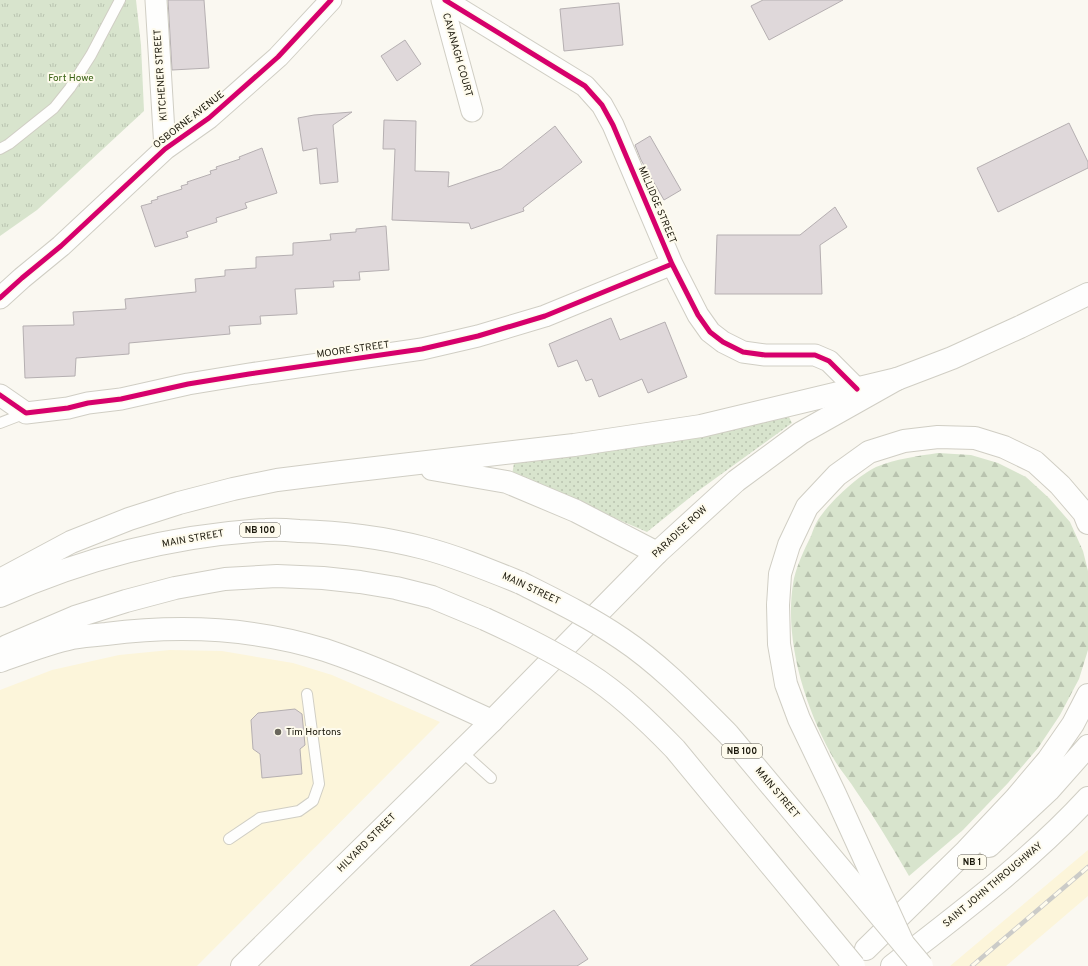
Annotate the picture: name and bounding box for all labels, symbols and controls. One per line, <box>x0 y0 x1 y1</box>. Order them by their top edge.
street label: CAVANAGH COURT <box>439 12 475 99</box>
street label: KITCHENER STREET <box>151 28 171 121</box>
park label: Fort Howe <box>48 72 94 85</box>
street label: OSBORNE AVENUE <box>151 88 227 152</box>
street label: MILLIDGE STREET <box>635 164 679 246</box>
street label: MOORE STREET <box>316 338 390 362</box>
street label: PARADISE ROW <box>650 503 710 561</box>
road number: NB 100 <box>240 523 280 537</box>
street label: MAIN STREET <box>161 527 225 551</box>
street label: MAIN STREET <box>500 570 562 608</box>
place label: Tim Hortons <box>286 726 342 739</box>
marker: Tim Hortons <box>273 727 283 737</box>
road number: NB 100 <box>722 744 762 758</box>
street label: MAIN STREET <box>752 765 802 821</box>
street label: HILYARD STREET <box>335 811 399 875</box>
street label: SAINT JOHN THROUGHWAY <box>940 839 1046 931</box>
road number: NB 1 <box>958 855 986 869</box>

